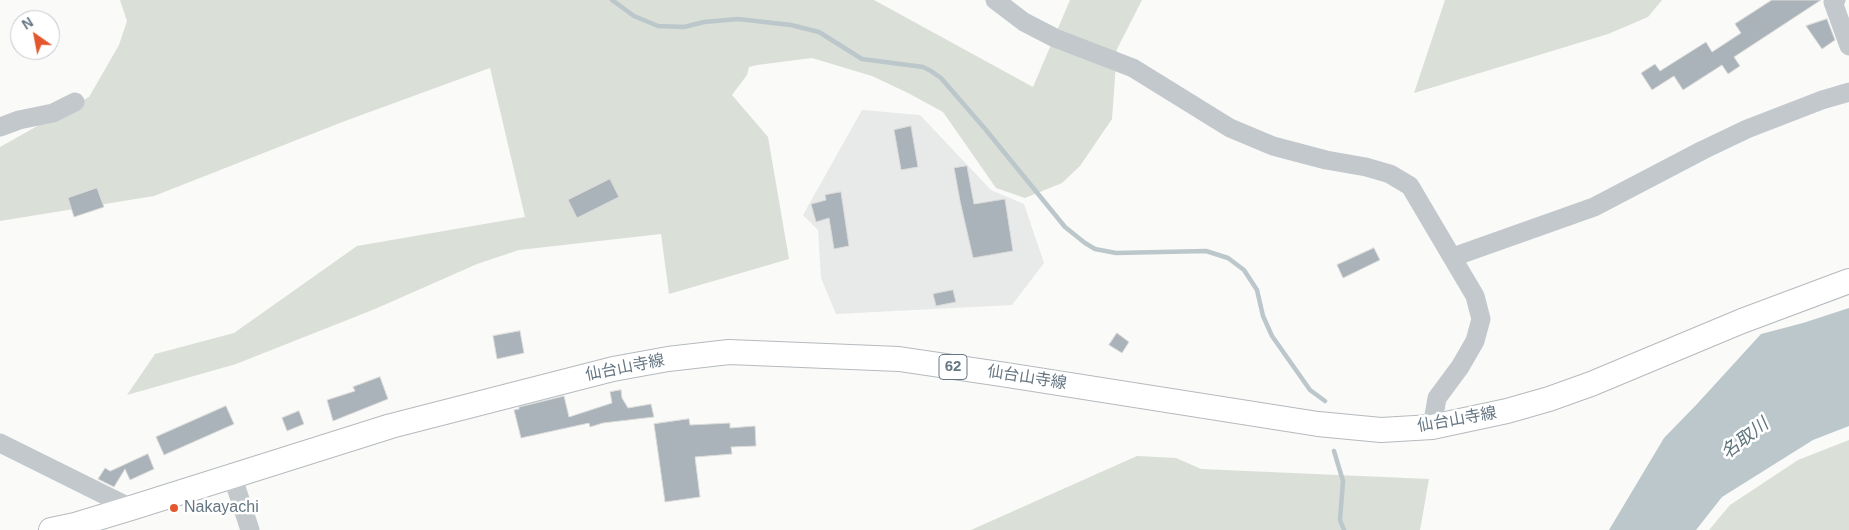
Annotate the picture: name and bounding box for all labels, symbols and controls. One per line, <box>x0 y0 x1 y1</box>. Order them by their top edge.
north arrow <box>10 10 60 60</box>
text: N <box>19 14 36 33</box>
street label: 仙台山寺線 <box>584 351 666 385</box>
road number: 62 <box>939 354 967 380</box>
street label: 仙台山寺線 <box>986 362 1068 394</box>
street label: 仙台山寺線 <box>1416 404 1498 436</box>
water label: 名取川 <box>1717 414 1773 464</box>
place label: Nakayachi <box>184 498 259 518</box>
marker: Nakayachi <box>168 502 180 514</box>

